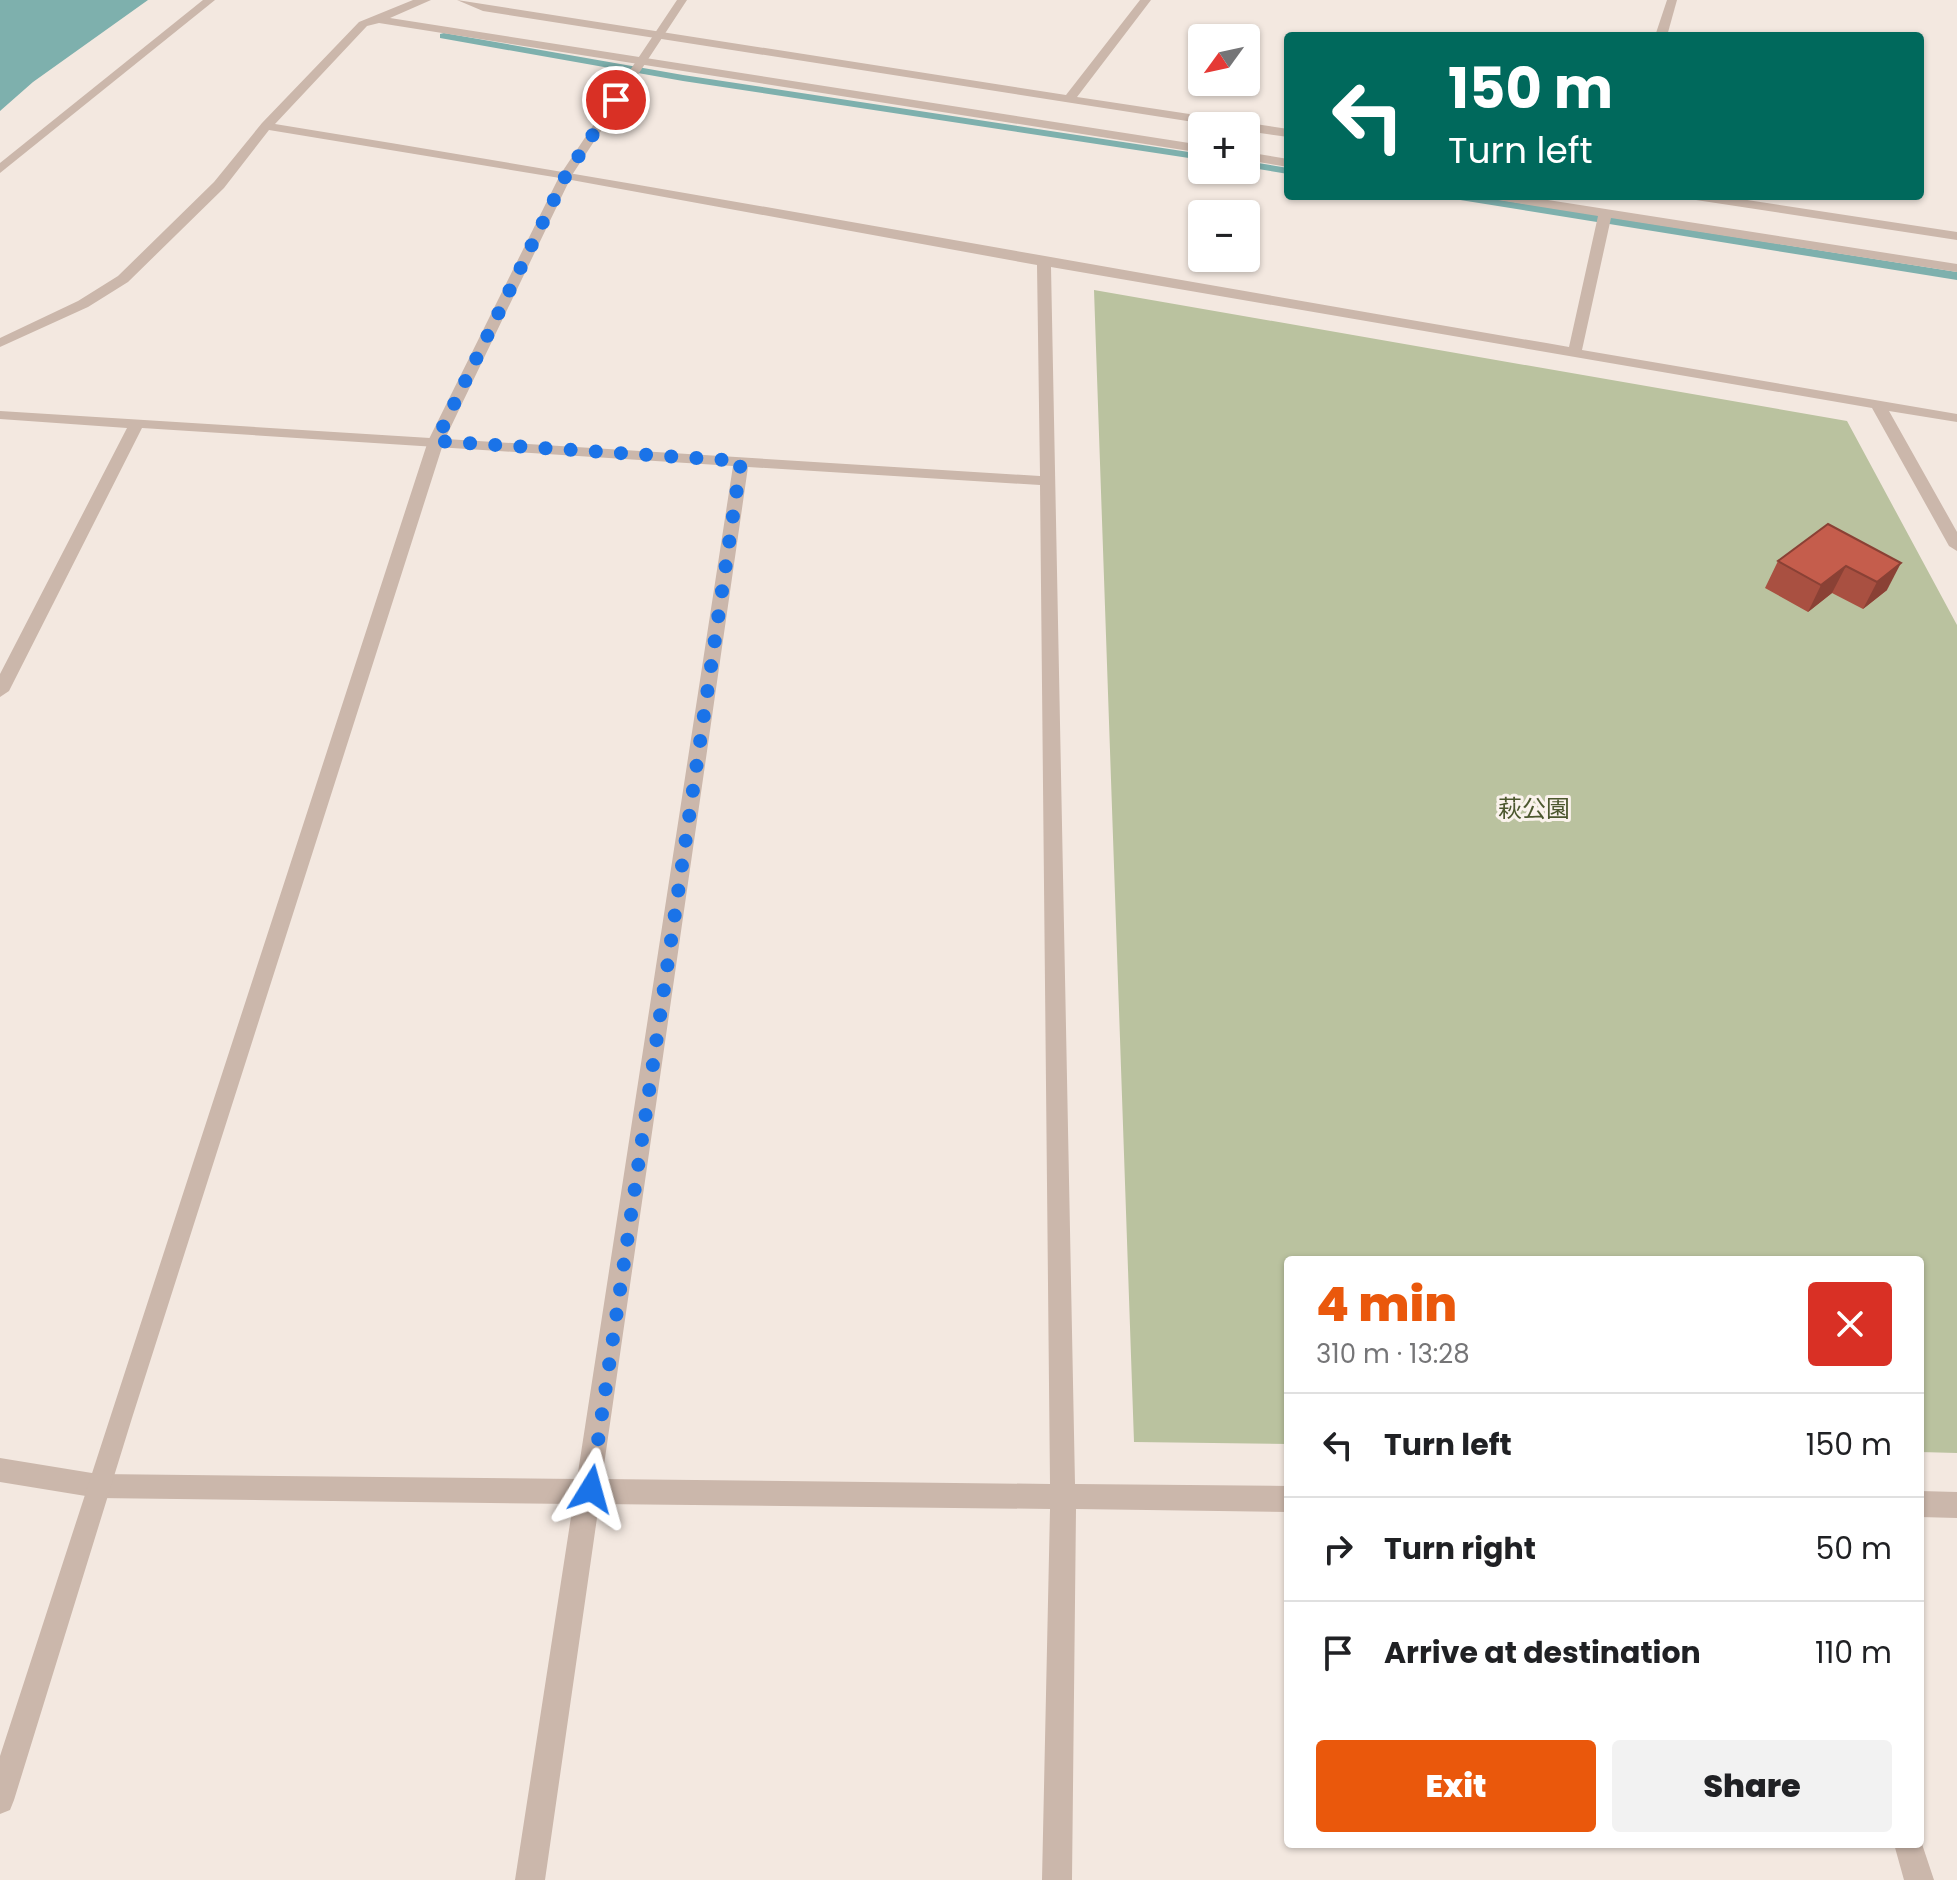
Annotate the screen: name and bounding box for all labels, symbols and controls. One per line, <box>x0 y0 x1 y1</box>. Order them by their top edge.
north arrow <box>1188 24 1260 96</box>
map controls <box>1188 24 1260 272</box>
text: 150 m <box>1448 49 1613 128</box>
icon: left <box>1316 64 1420 168</box>
pin <box>582 66 650 134</box>
icon: arrive <box>594 78 638 122</box>
button: + <box>1188 112 1260 184</box>
text: Turn left <box>1448 125 1593 176</box>
button: − <box>1188 200 1260 272</box>
park label: 萩公園 <box>1498 792 1570 825</box>
text: 4 min <box>1316 1271 1457 1338</box>
button: close <box>1808 1282 1892 1366</box>
text: 310 m · 13:28 <box>1316 1336 1470 1372</box>
icon: left <box>1316 1423 1360 1467</box>
text: Turn left <box>1384 1423 1512 1466</box>
text: 150 m <box>1806 1423 1892 1466</box>
position arrow <box>549 1447 633 1531</box>
icon: right <box>1316 1527 1360 1571</box>
text: Turn right <box>1384 1527 1536 1570</box>
text: 50 m <box>1815 1527 1892 1570</box>
icon: arrive <box>1316 1631 1360 1675</box>
text: Arrive at destination <box>1384 1631 1701 1674</box>
text: 110 m <box>1815 1631 1892 1674</box>
button: Exit <box>1316 1740 1596 1832</box>
button: Share <box>1612 1740 1892 1832</box>

